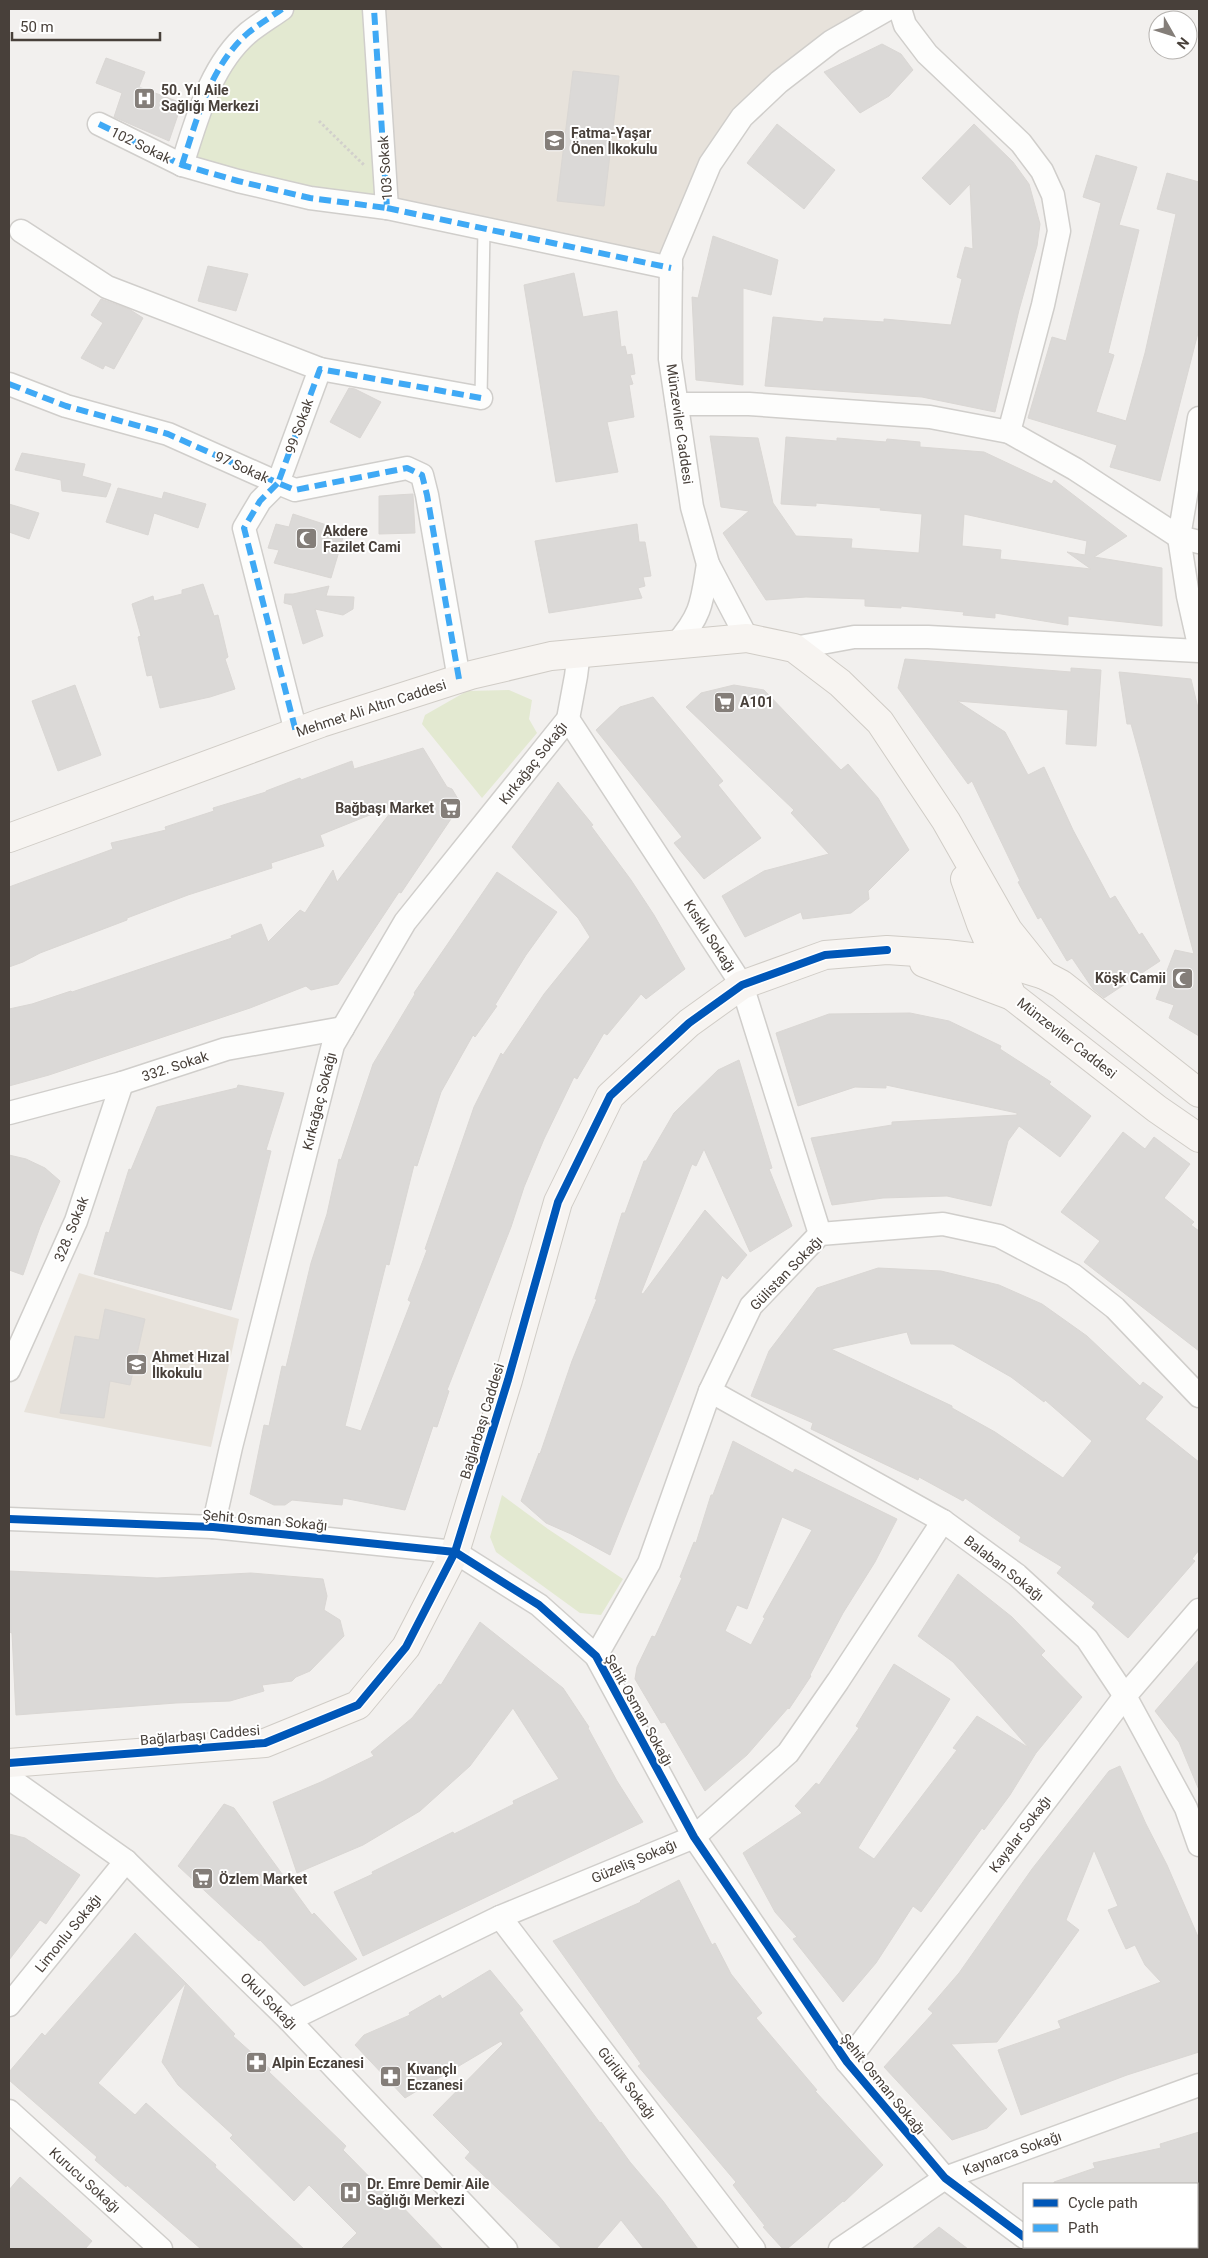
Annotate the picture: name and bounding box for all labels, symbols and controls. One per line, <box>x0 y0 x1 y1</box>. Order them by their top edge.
scale bar <box>12 10 160 42</box>
north arrow <box>1148 10 1198 60</box>
text: 50 m <box>20 18 54 36</box>
text: N <box>1174 34 1192 52</box>
place label: 50. Yıl Aile Sağlığı Merkezi <box>161 82 259 114</box>
hospital icon: 50. Yıl Aile Sağlığı Merkezi <box>133 86 157 110</box>
street label: 102 Sokak <box>108 124 175 167</box>
place label: Fatma-Yaşar Önen İlkokulu <box>571 125 658 157</box>
school or university icon: Fatma-Yaşar Önen İlkokulu <box>543 129 567 153</box>
street label: 103 Sokak <box>375 134 395 201</box>
street label: Münzeviler Caddesi <box>664 363 696 485</box>
street label: 99 Sokak <box>282 395 317 456</box>
street label: 97 Sokak <box>213 448 272 486</box>
place label: Akdere Fazilet Cami <box>323 523 401 555</box>
mosque icon: Akdere Fazilet Cami <box>295 527 319 551</box>
street label: Mehmet Ali Altın Caddesi <box>294 676 448 740</box>
supermarket icon: A101 <box>712 690 736 714</box>
place label: A101 <box>740 694 774 710</box>
street label: Kırkağaç Sokağı <box>496 719 570 807</box>
supermarket icon: Bağbaşı Market <box>438 796 462 820</box>
place label: Bağbaşı Market <box>335 800 434 816</box>
street label: Kısıklı Sokağı <box>681 897 739 975</box>
mosque icon: Köşk Camii <box>1170 966 1194 990</box>
place label: Köşk Camii <box>1095 970 1166 986</box>
street label: Münzeviler Caddesi <box>1014 994 1120 1082</box>
street label: 332. Sokak <box>140 1047 211 1084</box>
street label: Kırkağaç Sokağı <box>299 1050 339 1152</box>
street label: 328. Sokak <box>51 1193 92 1264</box>
street label: Gülistan Sokağı <box>747 1233 825 1313</box>
place label: Ahmet Hızal İlkokulu <box>152 1349 229 1381</box>
school or university icon: Ahmet Hızal İlkokulu <box>124 1353 148 1377</box>
street label: Bağlarbaşı Caddesi <box>457 1361 507 1481</box>
street label: Şehit Osman Sokağı <box>202 1507 328 1533</box>
street label: Balaban Sokağı <box>961 1532 1047 1604</box>
street label: Şehit Osman Sokağı <box>602 1651 676 1769</box>
street label: Bağlarbaşı Caddesi <box>139 1722 261 1748</box>
street label: Kayalar Sokağı <box>986 1792 1054 1876</box>
street label: Güzeliş Sokağı <box>589 1836 679 1886</box>
supermarket icon: Özlem Market <box>191 1867 215 1891</box>
place label: Özlem Market <box>219 1871 307 1887</box>
street label: Limonlu Sokağı <box>32 1891 104 1975</box>
street label: Okul Sokağı <box>237 1969 301 2033</box>
street label: Şehit Osman Sokağı <box>837 2030 929 2138</box>
street label: Gürlük Sokağı <box>595 2044 659 2122</box>
pharmacy icon: Alpin Eczanesi <box>244 2051 268 2075</box>
place label: Alpin Eczanesi <box>272 2055 364 2071</box>
place label: Kıvançlı Eczanesi <box>407 2061 463 2093</box>
pharmacy icon: Kıvançlı Eczanesi <box>379 2065 403 2089</box>
street label: Kaynarca Sokağı <box>961 2128 1063 2178</box>
street label: Kurucu Sokağı <box>46 2144 124 2216</box>
place label: Dr. Emre Demir Aile Sağlığı Merkezi <box>367 2176 490 2208</box>
hospital icon: Dr. Emre Demir Aile Sağlığı Merkezi <box>339 2180 363 2204</box>
legend <box>1023 2183 1198 2248</box>
text: Cycle path <box>1068 2194 1138 2212</box>
text: Path <box>1068 2219 1099 2237</box>

